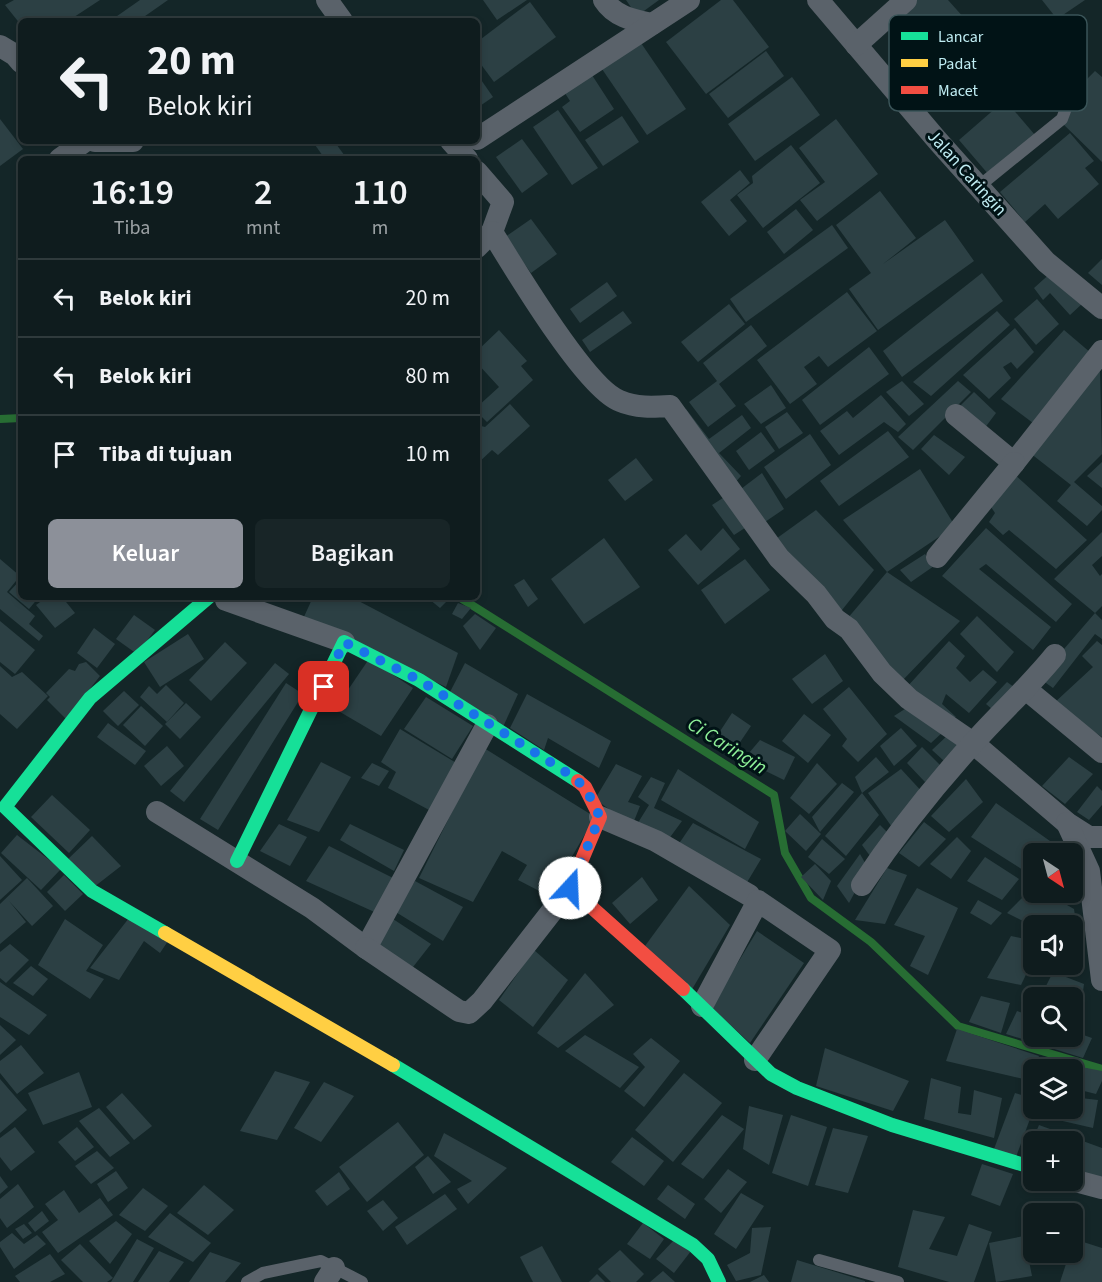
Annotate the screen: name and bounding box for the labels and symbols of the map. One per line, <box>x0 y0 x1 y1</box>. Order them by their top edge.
legend <box>889 15 1087 111</box>
text: Lancar <box>938 26 984 48</box>
text: Padat <box>938 53 977 75</box>
text: Macet <box>938 80 978 102</box>
street label: Jalan Caringin <box>922 124 1012 222</box>
pin <box>298 661 349 712</box>
water label: Ci Caringin <box>682 710 772 782</box>
north arrow <box>1023 843 1083 903</box>
position arrow <box>538 856 602 920</box>

